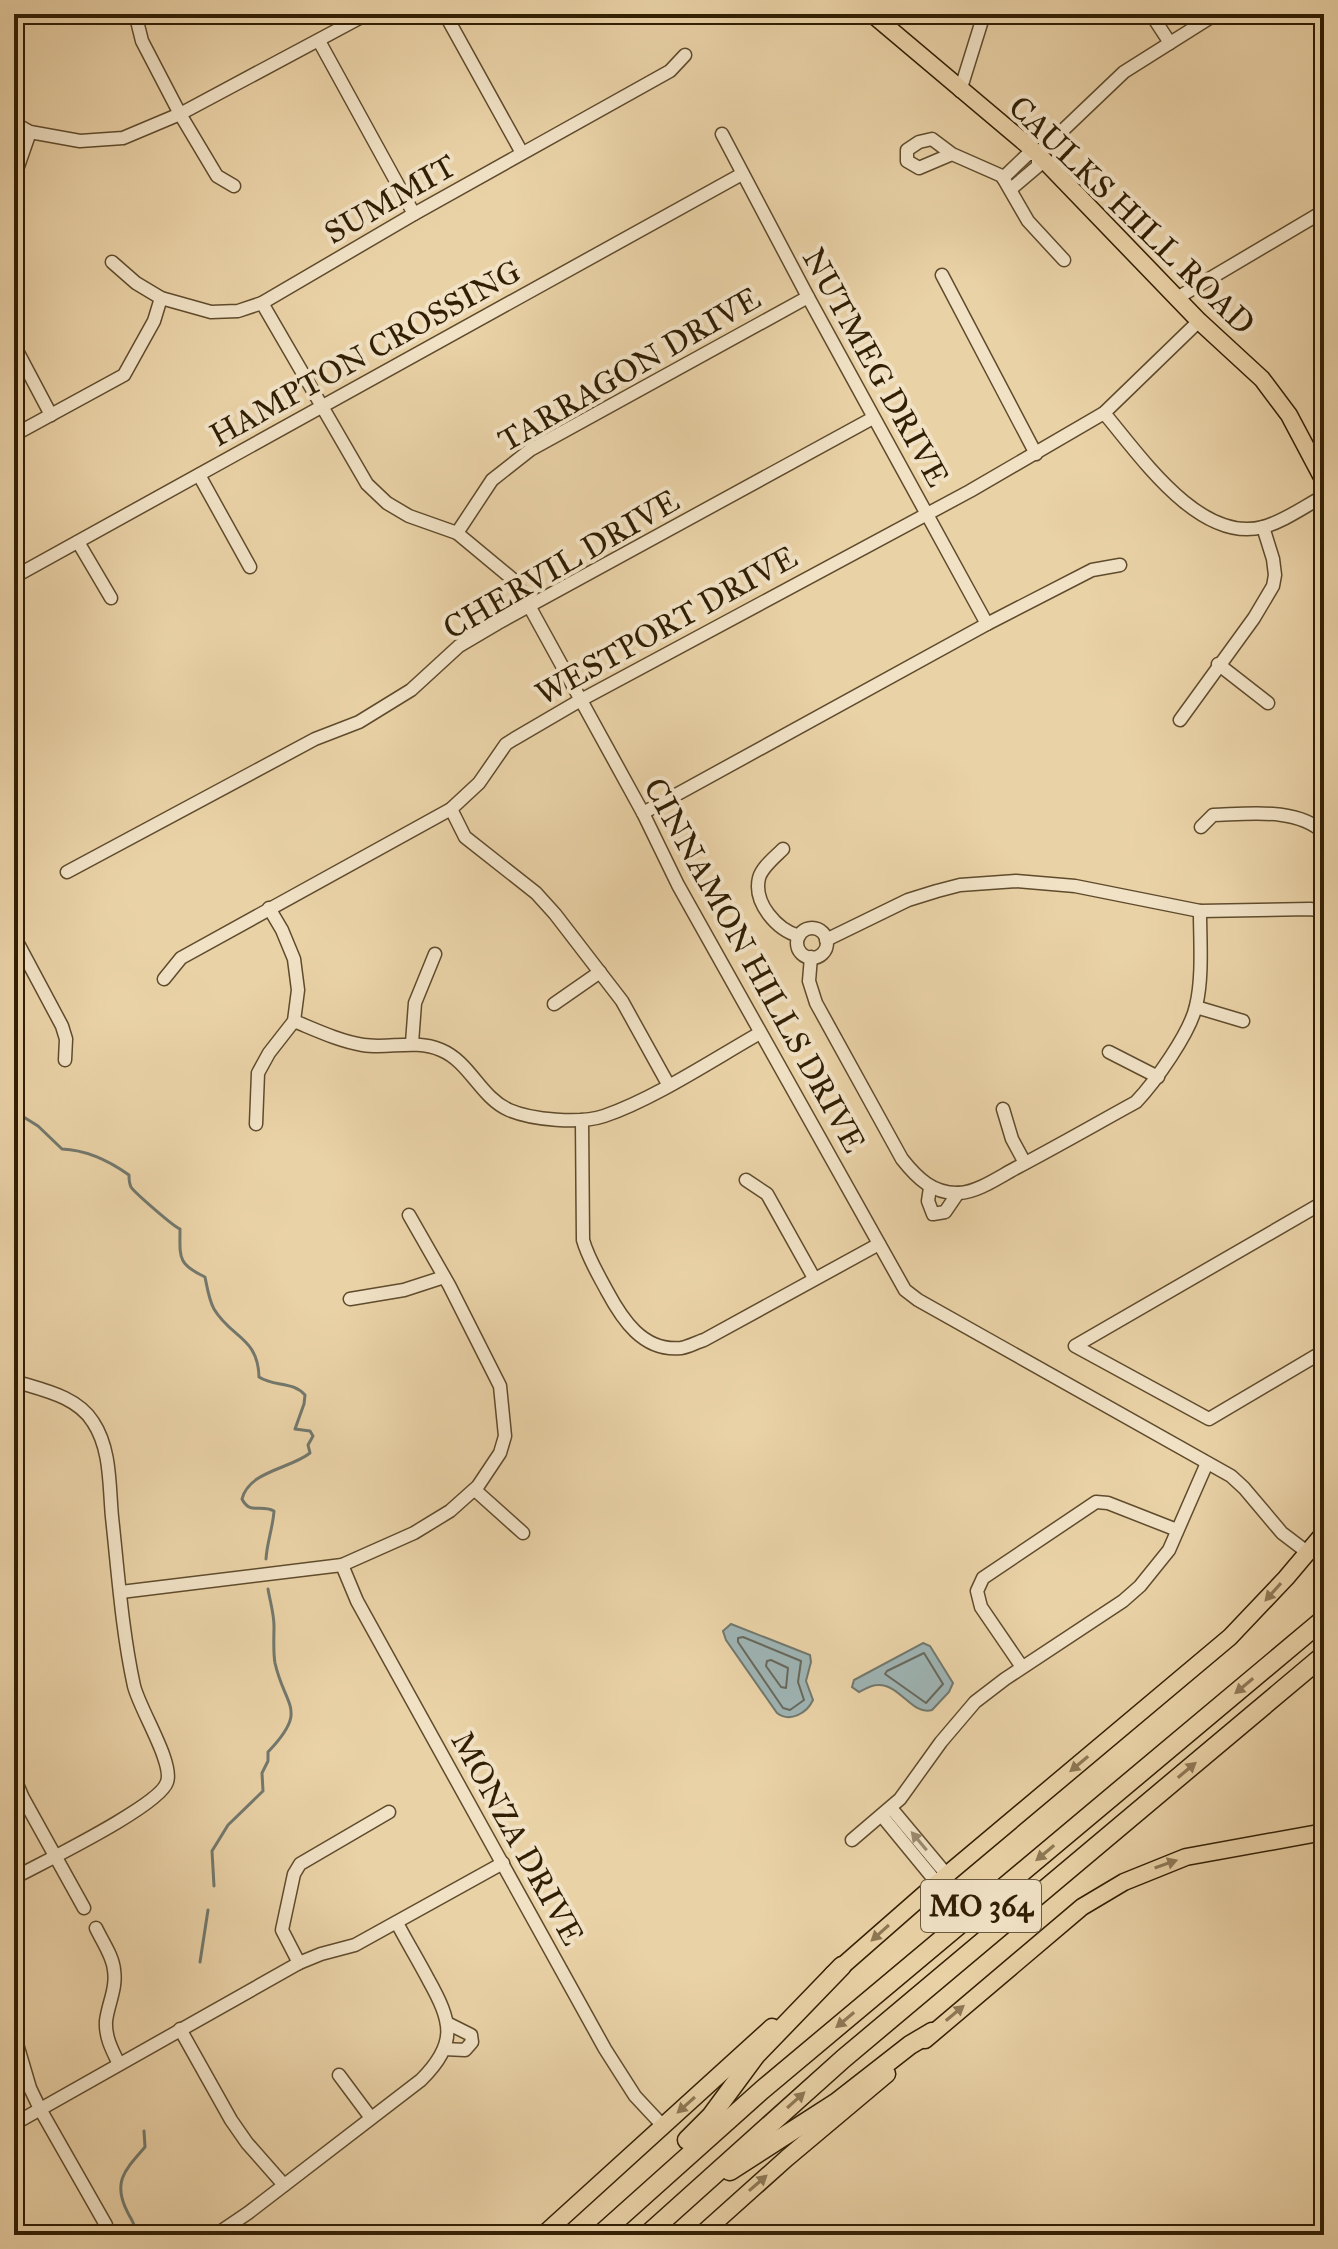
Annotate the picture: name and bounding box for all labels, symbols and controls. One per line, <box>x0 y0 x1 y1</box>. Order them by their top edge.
street label: CAULKS HILL ROAD <box>1000 88 1263 343</box>
street label: SUMMIT <box>318 146 463 253</box>
street label: NUTMEG DRIVE <box>794 241 957 493</box>
street label: HAMPTON CROSSING <box>203 252 528 455</box>
street label: TARRAGON DRIVE <box>491 278 767 460</box>
street label: CHERVIL DRIVE <box>436 481 686 648</box>
street label: WESTPORT DRIVE <box>529 537 804 714</box>
street label: CINNAMON HILLS DRIVE <box>635 771 874 1159</box>
one-way arrow <box>1265 1583 1283 1602</box>
one-way arrow <box>1235 1677 1255 1694</box>
street label: MONZA DRIVE <box>443 1725 592 1952</box>
one-way arrow <box>1069 1755 1089 1772</box>
one-way arrow <box>1177 1762 1197 1779</box>
one-way arrow <box>911 1832 928 1852</box>
one-way arrow <box>1035 1844 1055 1861</box>
one-way arrow <box>1154 1857 1178 1869</box>
road number: MO 364 <box>921 1880 1041 1932</box>
one-way arrow <box>871 1923 890 1941</box>
one-way arrow <box>945 2005 965 2022</box>
one-way arrow <box>836 2011 856 2028</box>
one-way arrow <box>786 2092 805 2110</box>
one-way arrow <box>677 2096 696 2114</box>
one-way arrow <box>749 2174 768 2192</box>

